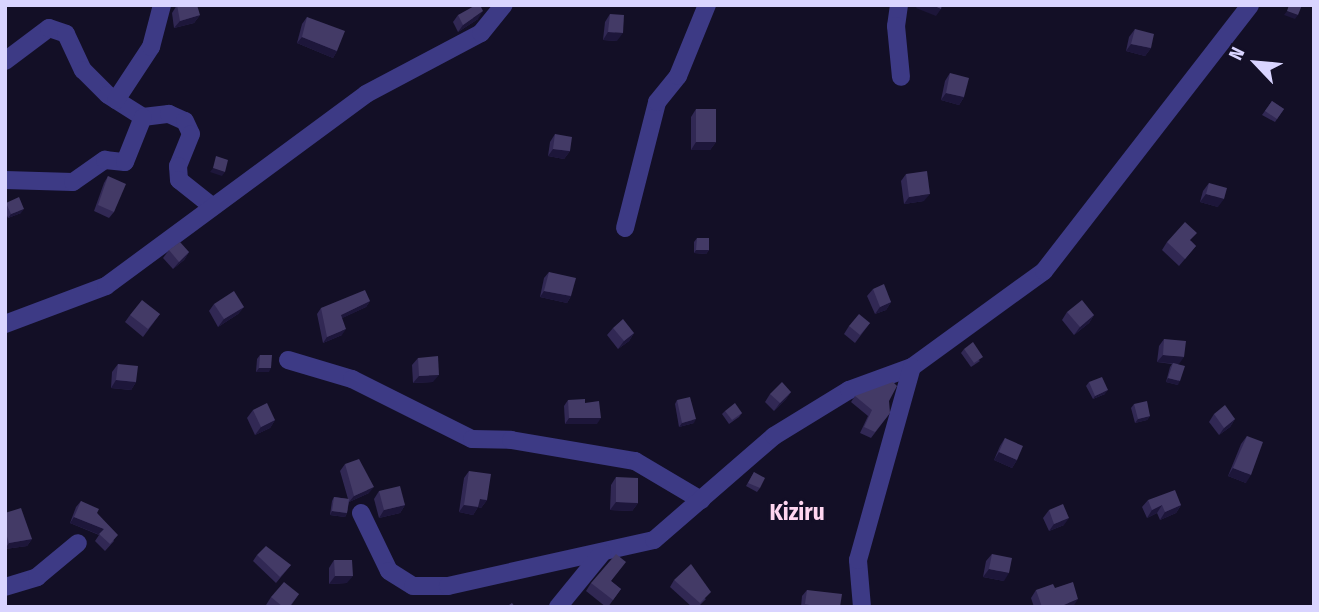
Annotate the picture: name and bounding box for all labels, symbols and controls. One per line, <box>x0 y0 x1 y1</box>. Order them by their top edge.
north arrow <box>1221 28 1291 98</box>
text: N <box>1224 43 1250 64</box>
district label: Kiziru <box>769 498 825 526</box>

